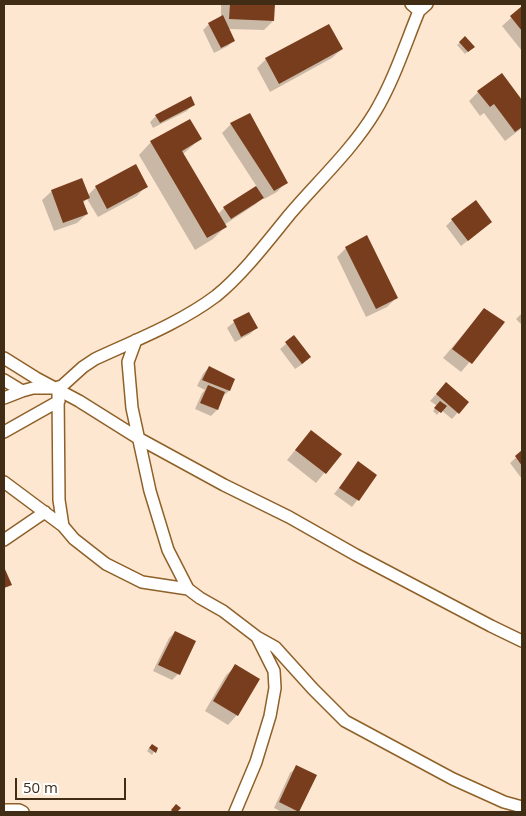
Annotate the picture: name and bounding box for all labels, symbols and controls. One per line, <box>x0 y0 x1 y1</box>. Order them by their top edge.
scale bar <box>18 768 129 800</box>
text: 50 m <box>23 777 58 797</box>

